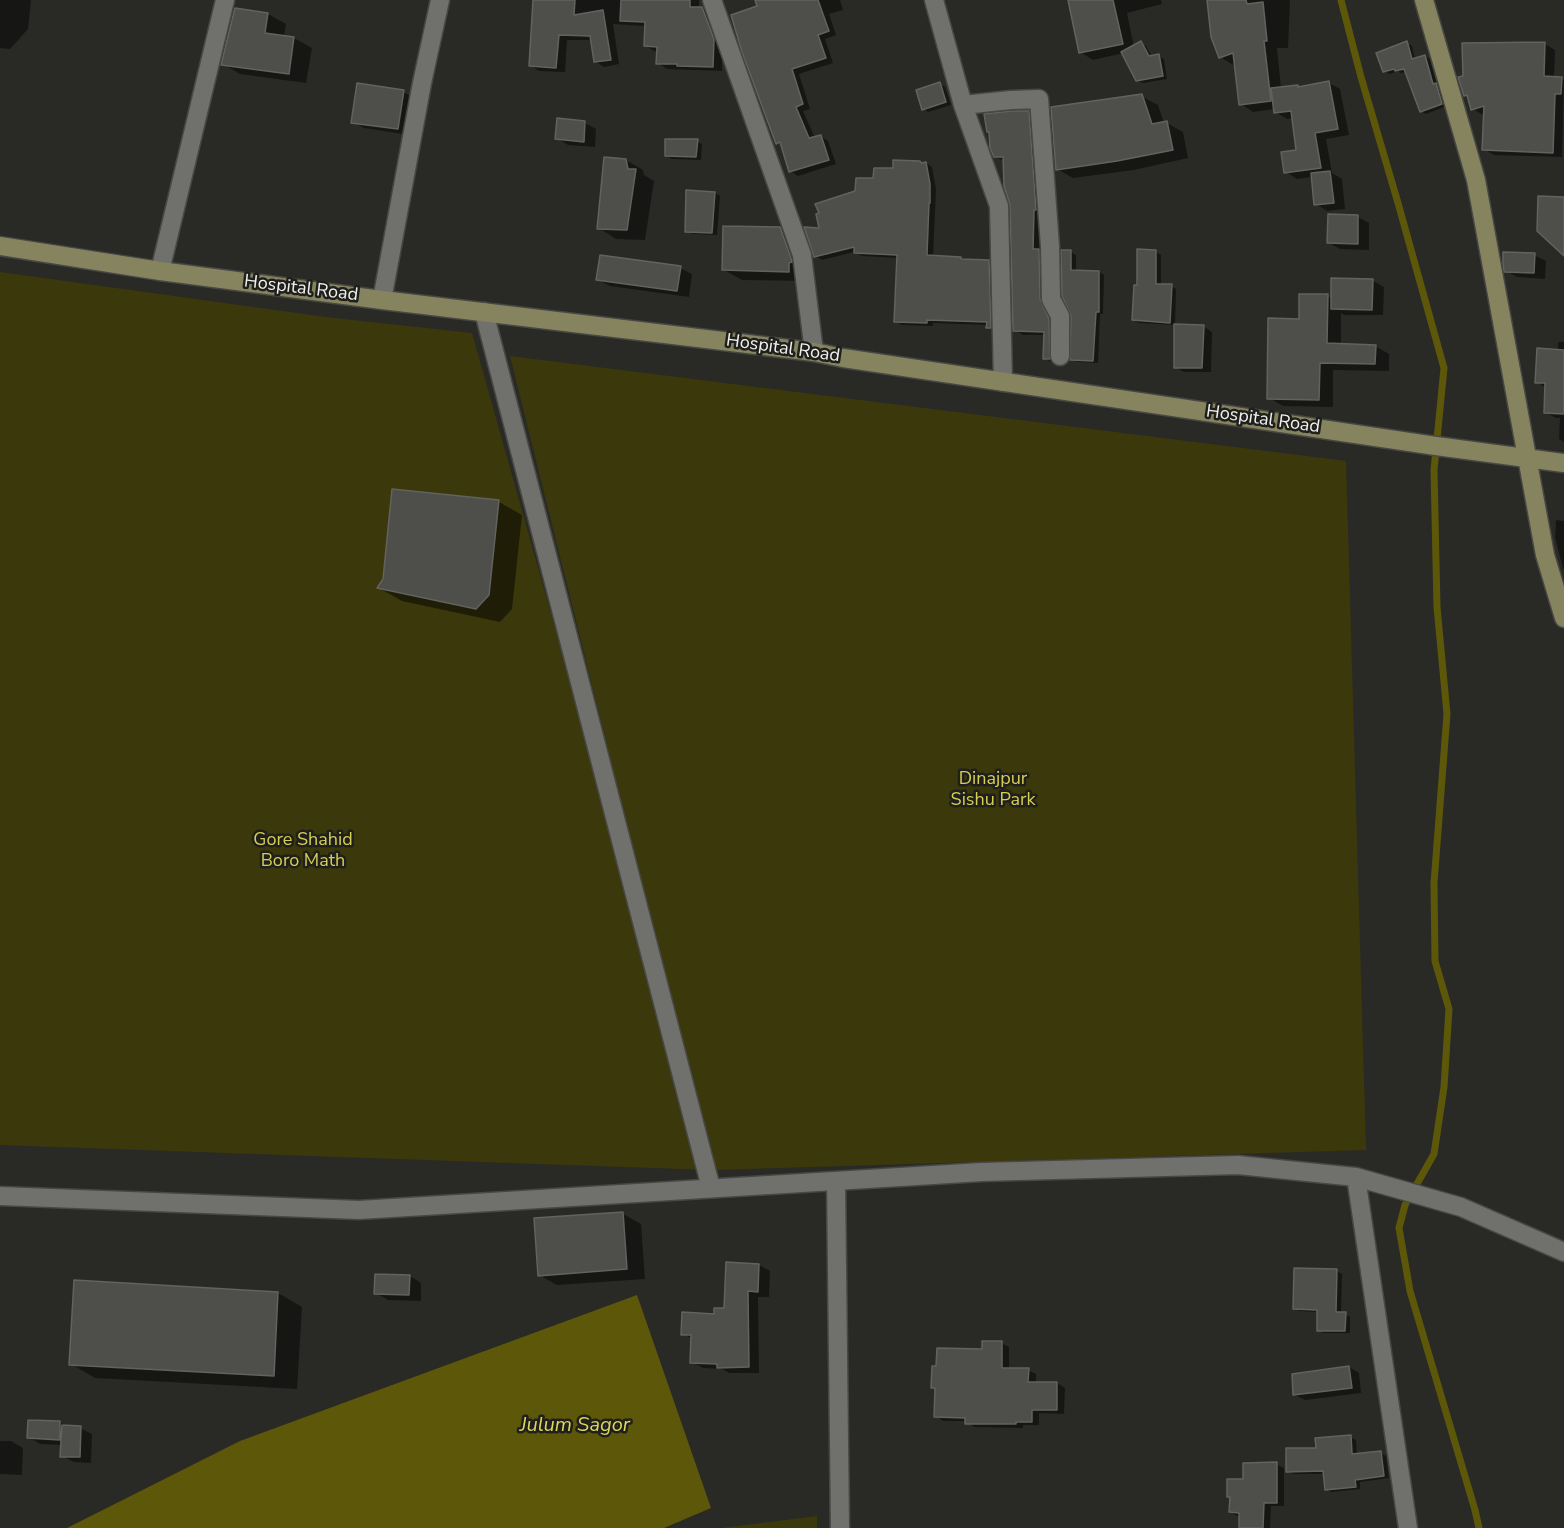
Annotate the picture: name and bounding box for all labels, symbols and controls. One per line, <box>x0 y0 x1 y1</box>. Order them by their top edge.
street label: Hospital Road <box>243 271 359 307</box>
street label: Hospital Road <box>725 330 841 368</box>
street label: Hospital Road <box>1205 401 1321 439</box>
park label: Dinajpur Sishu Park <box>951 769 1035 812</box>
park label: Gore Shahid Boro Math <box>253 830 353 872</box>
water label: Julum Sagor <box>520 1414 630 1438</box>

